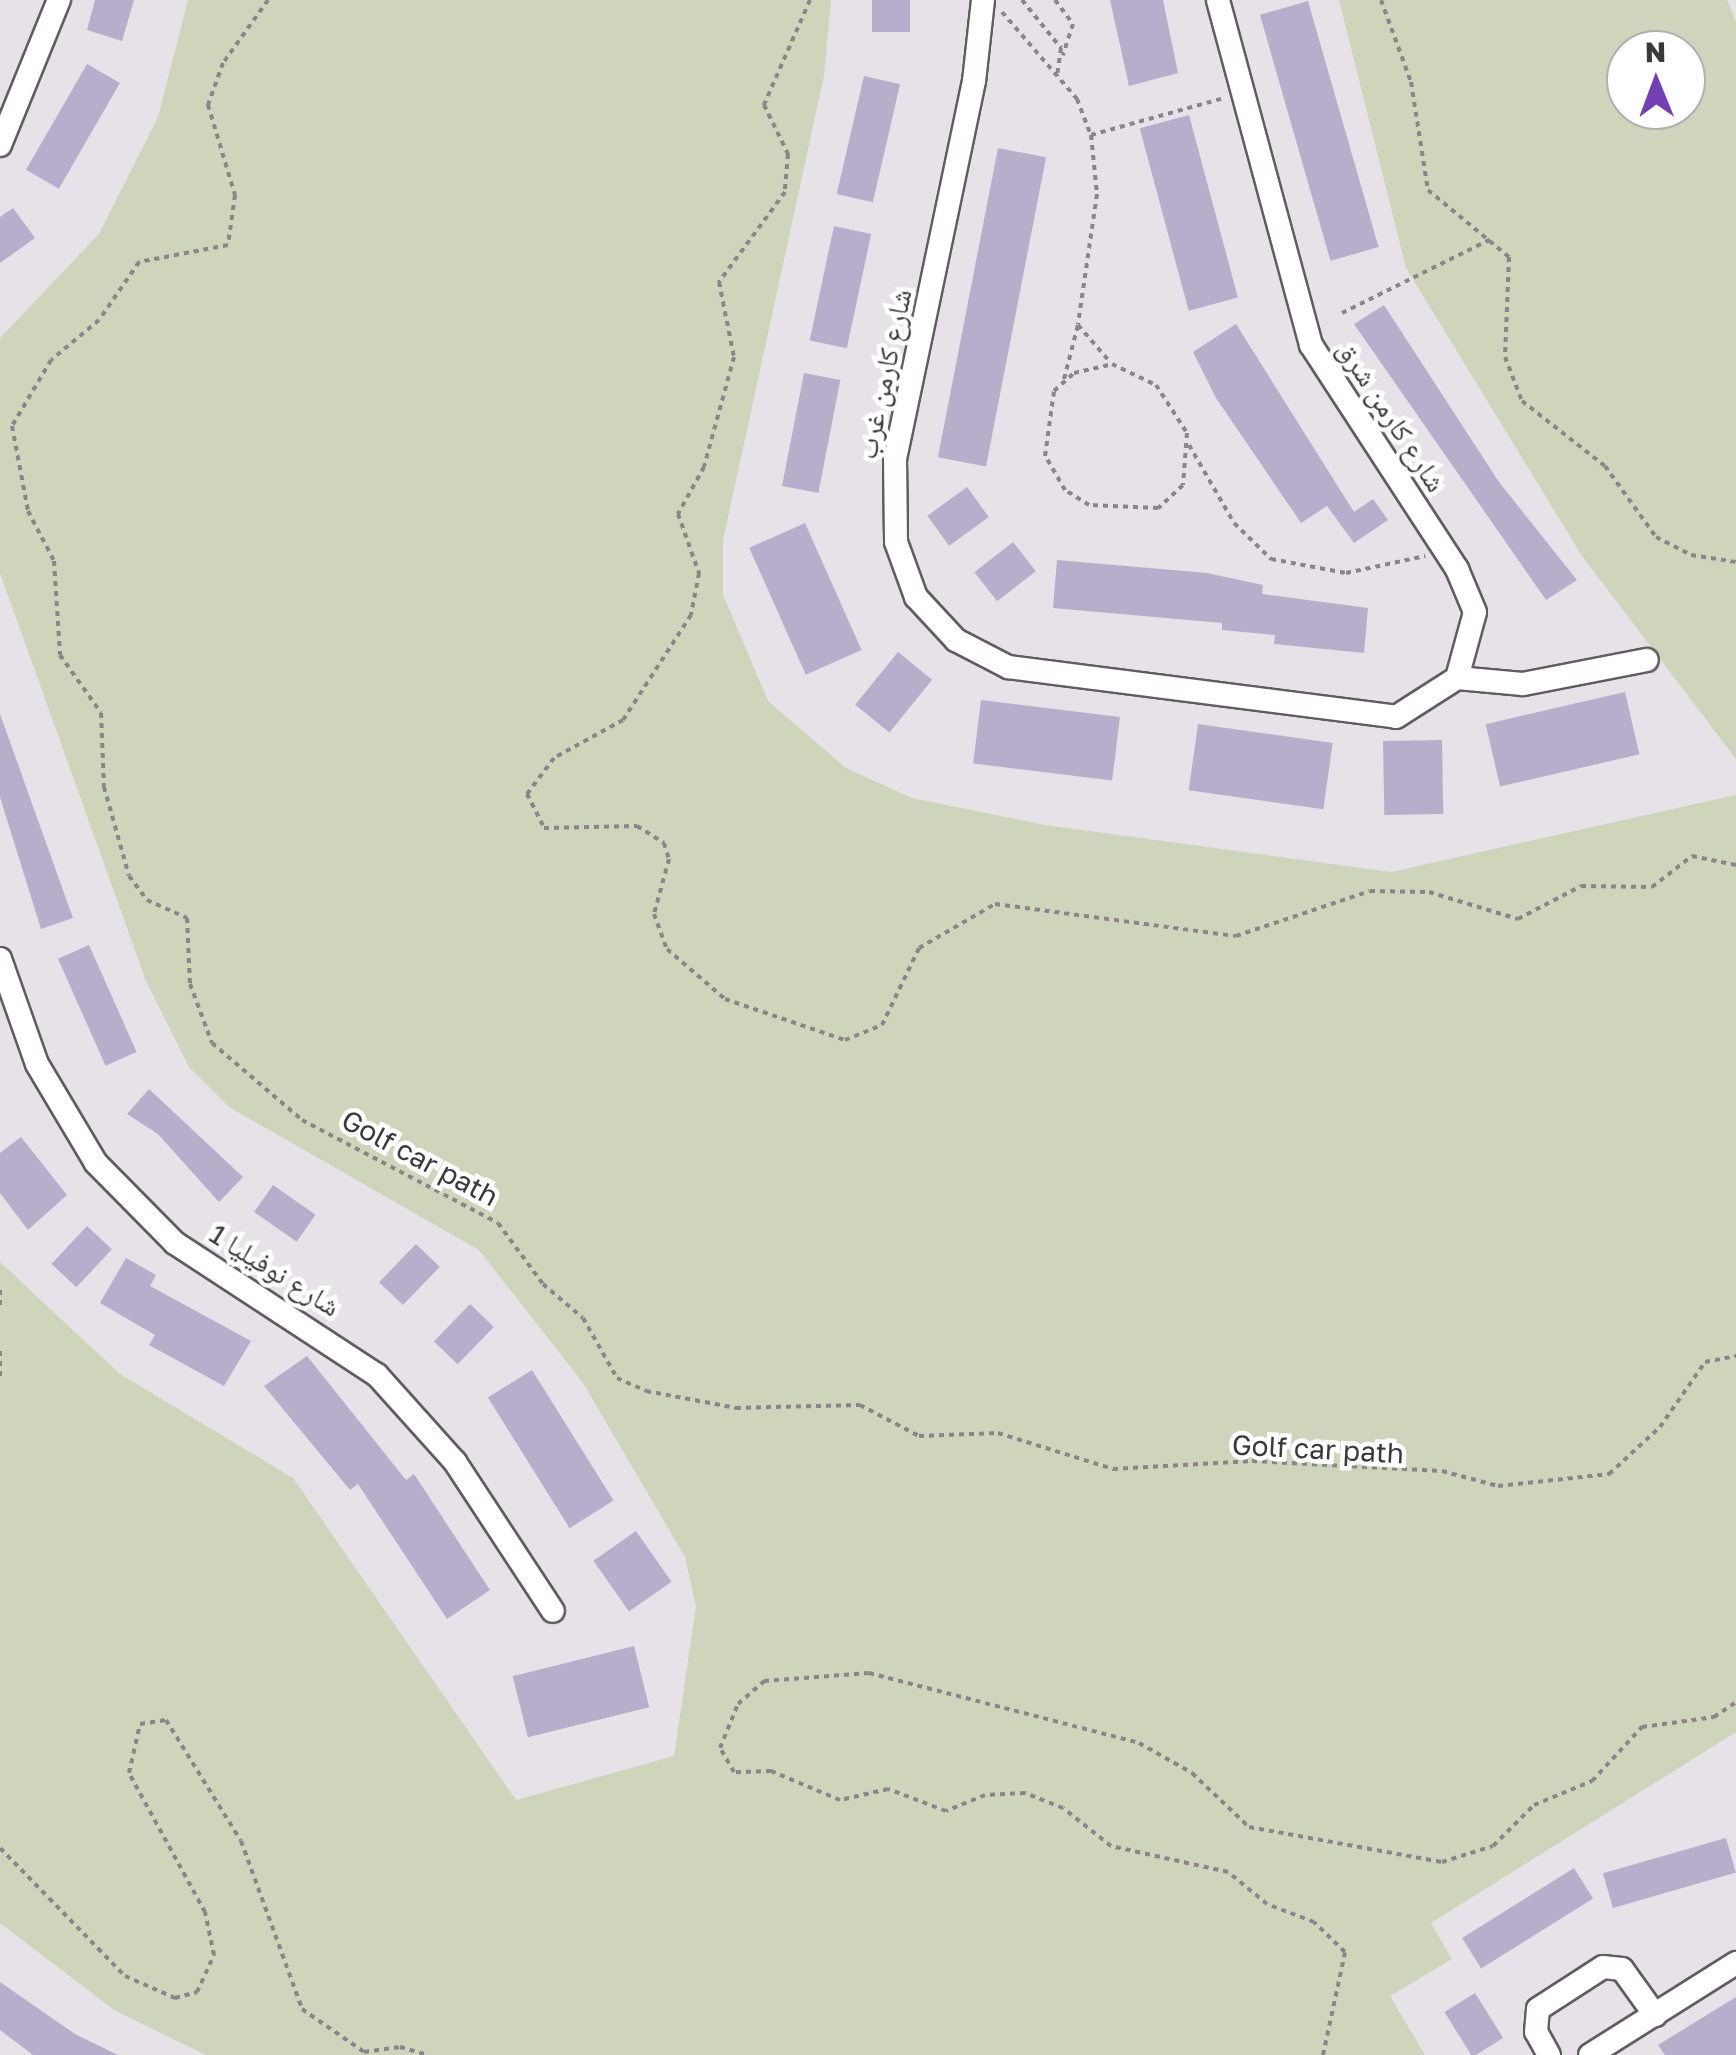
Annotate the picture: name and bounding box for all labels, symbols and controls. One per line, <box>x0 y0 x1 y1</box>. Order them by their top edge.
north arrow <box>1606 30 1706 130</box>
text: N <box>1645 35 1666 68</box>
street label: شارع كارمن غرب <box>850 286 918 462</box>
street label: شارع كارمن شرق <box>1331 334 1453 498</box>
street label: Golf car path <box>336 1103 504 1213</box>
street label: شارع نوفيليا 1 <box>204 1217 346 1323</box>
street label: Golf car path <box>1231 1428 1405 1470</box>

